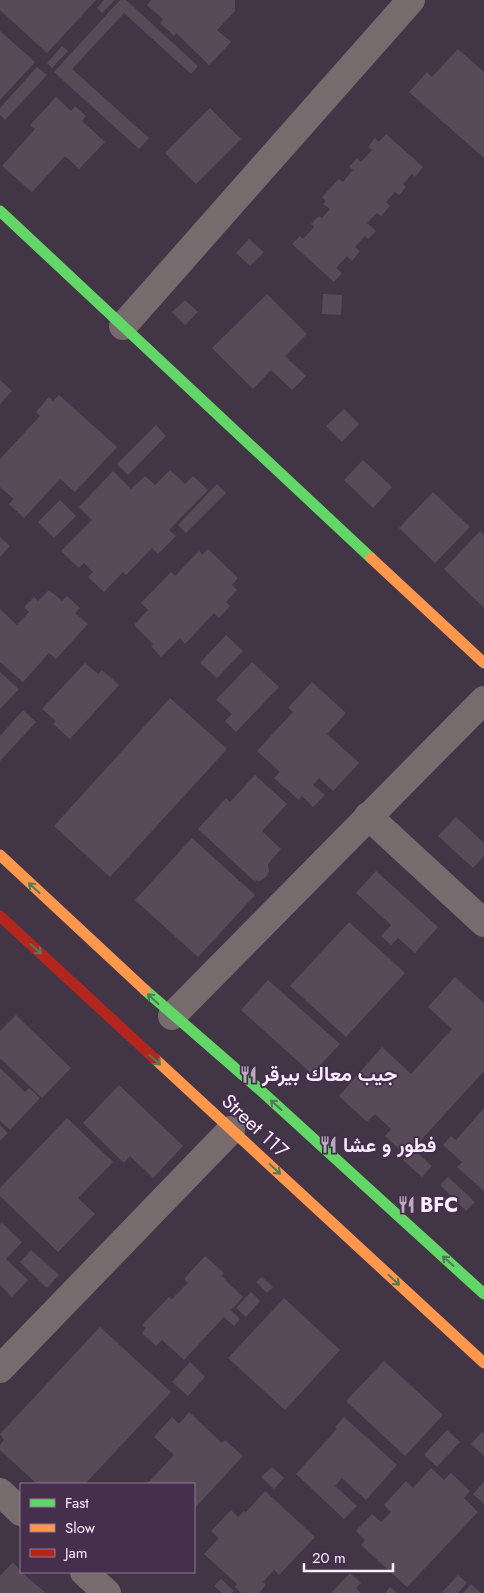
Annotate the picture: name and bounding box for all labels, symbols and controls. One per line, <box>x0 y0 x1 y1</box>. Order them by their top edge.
one-way arrow <box>28 882 41 894</box>
one-way arrow <box>30 943 42 955</box>
one-way arrow <box>147 993 160 1005</box>
one-way arrow <box>148 1054 161 1066</box>
place label: جيب معاك بيرقر <box>261 1060 397 1089</box>
restaurant icon: جيب معاك بيرقر <box>238 1064 258 1084</box>
street label: Street 117 <box>215 1087 295 1165</box>
one-way arrow <box>269 1099 282 1111</box>
place label: فطور و عشا <box>343 1131 436 1160</box>
restaurant icon: فطور و عشا <box>319 1135 339 1155</box>
one-way arrow <box>268 1163 281 1175</box>
place label: BFC <box>420 1191 458 1220</box>
restaurant icon: BFC <box>396 1195 416 1215</box>
one-way arrow <box>441 1255 454 1267</box>
one-way arrow <box>388 1274 400 1286</box>
legend <box>20 1483 195 1573</box>
text: Fast <box>65 1492 89 1514</box>
text: Slow <box>65 1517 96 1539</box>
scale bar <box>304 1540 393 1572</box>
text: Jam <box>63 1542 88 1564</box>
text: 20 m <box>312 1547 346 1569</box>

